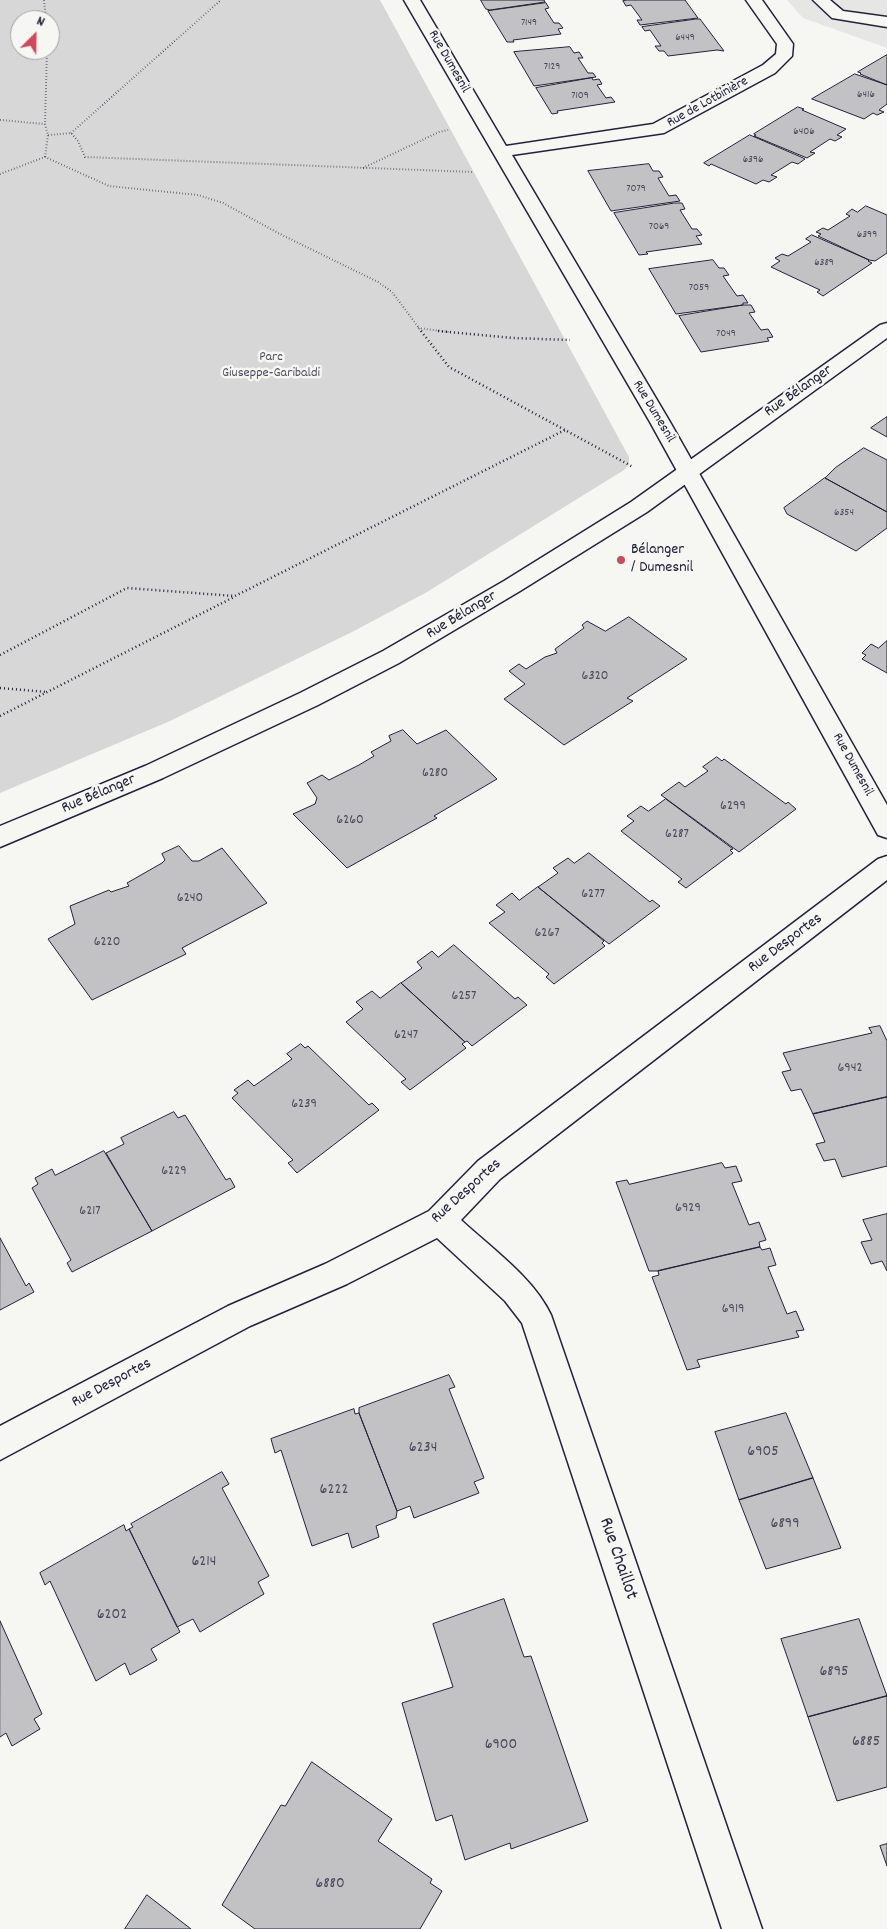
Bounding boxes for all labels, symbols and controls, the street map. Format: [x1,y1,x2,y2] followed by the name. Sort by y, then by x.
[10,10,60,60] north arrow
[33,12,48,33] text: N
[521,16,537,30] house number: 7149
[423,28,473,96] street label: Rue Dumesnil
[675,31,695,45] house number: 6449
[544,60,560,74] house number: 7129
[664,74,752,132] street label: Rue de Lotbinière
[857,88,875,102] house number: 6416
[571,89,589,103] house number: 7109
[793,125,815,139] house number: 6406
[743,153,763,167] house number: 6396
[626,182,646,196] house number: 7079
[649,220,669,234] house number: 7069
[857,228,877,242] house number: 6399
[814,256,834,270] house number: 6389
[689,281,709,295] house number: 7059
[716,327,736,341] house number: 7049
[222,350,320,382] park label: Parc Giuseppe-Garibaldi
[761,362,837,422] street label: Rue Bélanger
[628,378,678,446] street label: Rue Dumesnil
[834,506,854,520] house number: 6354
[631,541,693,579] place label: Bélanger / Dumesnil
[615,554,627,566] marker: Bélanger / Dumesnil
[423,588,501,644] street label: Rue Bélanger
[582,669,608,685] house number: 6320
[828,731,876,799] street label: Rue Dumesnil
[422,766,448,782] house number: 6280
[59,771,139,819] street label: Rue Bélanger
[720,799,746,815] house number: 6299
[336,813,364,829] house number: 6260
[665,827,689,843] house number: 6287
[581,887,605,903] house number: 6277
[177,891,203,907] house number: 6240
[745,910,827,978] street label: Rue Desportes
[534,926,560,942] house number: 6267
[94,935,120,951] house number: 6220
[452,989,476,1005] house number: 6257
[394,1028,418,1044] house number: 6247
[837,1061,863,1077] house number: 6942
[291,1097,317,1113] house number: 6239
[428,1156,506,1228] street label: Rue Desportes
[161,1164,187,1180] house number: 6229
[675,1201,701,1217] house number: 6929
[79,1204,101,1220] house number: 6217
[722,1302,744,1318] house number: 6919
[69,1355,155,1413] street label: Rue Desportes
[409,1439,437,1459] house number: 6234
[747,1443,779,1463] house number: 6905
[320,1481,348,1501] house number: 6222
[592,1515,642,1603] street label: Rue Chaillot
[771,1515,799,1535] house number: 6899
[192,1553,216,1573] house number: 6214
[97,1606,127,1626] house number: 6202
[820,1663,848,1683] house number: 6895
[852,1733,880,1753] house number: 6885
[485,1736,517,1756] house number: 6900
[315,1875,345,1895] house number: 6880

